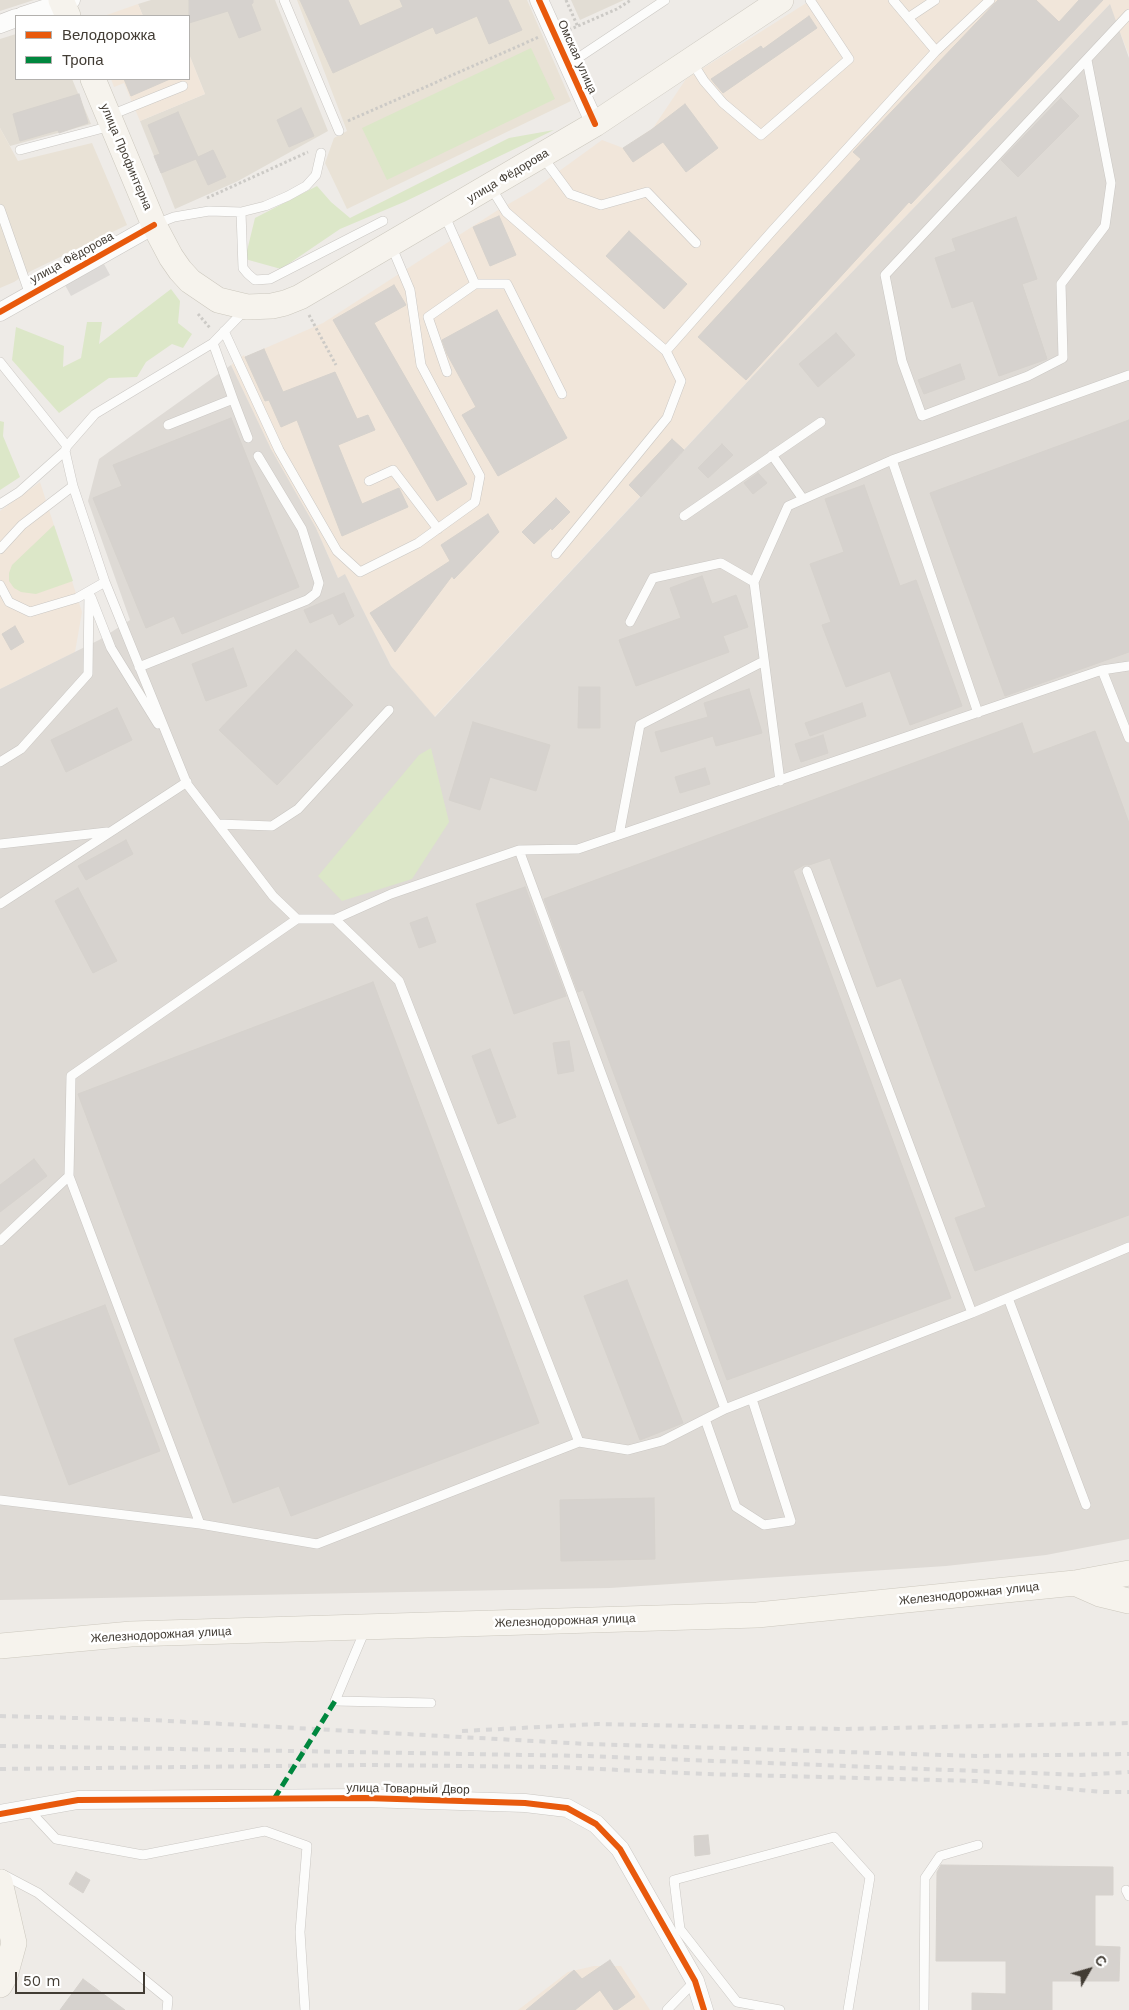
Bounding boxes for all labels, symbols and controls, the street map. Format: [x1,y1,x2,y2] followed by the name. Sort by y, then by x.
[15,15,190,80] legend
[554,18,600,96] street label: Омская улица
[62,26,156,44] text: Велодорожка
[62,51,103,69] text: Тропа
[97,102,155,212] street label: улица Профинтерна
[465,146,551,206] street label: улица Фёдорова
[28,229,116,287] street label: улица Фёдорова
[898,1579,1040,1609] street label: Железнодорожная улица
[494,1611,636,1631] street label: Железнодорожная улица
[90,1624,232,1646] street label: Железнодорожная улица
[346,1781,470,1797] street label: улица Товарный Двор
[1064,1945,1114,1995] north arrow
[1091,1952,1110,1970] text: С
[18,1962,148,1994] scale bar
[23,1972,60,1990] text: 50 m

